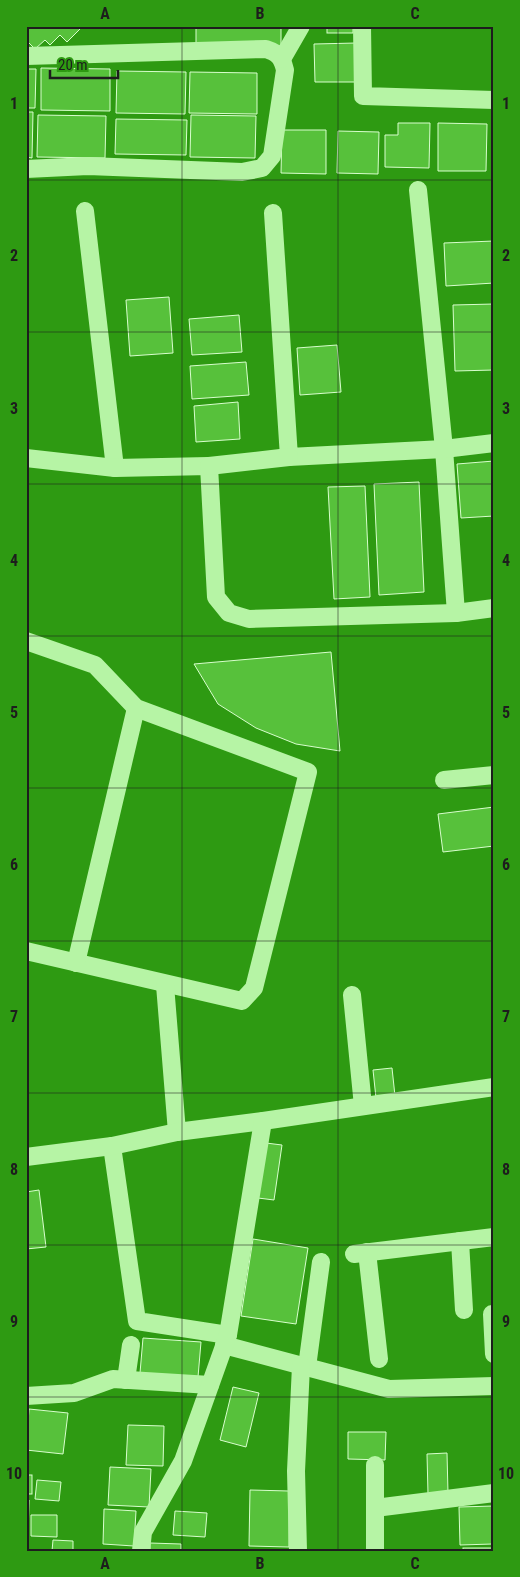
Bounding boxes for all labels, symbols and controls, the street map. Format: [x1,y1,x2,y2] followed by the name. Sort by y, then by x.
[100,4,110,23] text: A
[256,4,265,23] text: B
[410,4,420,23] text: C
[50,48,118,80] scale bar
[58,56,88,74] text: 20 m
[10,94,18,113] text: 1
[502,94,510,113] text: 1
[10,246,18,265] text: 2
[502,246,510,265] text: 2
[10,399,18,418] text: 3
[502,399,510,418] text: 3
[10,551,18,570] text: 4
[502,551,510,570] text: 4
[10,703,18,722] text: 5
[502,703,510,722] text: 5
[10,855,18,874] text: 6
[502,855,510,874] text: 6
[10,1007,18,1026] text: 7
[502,1007,510,1026] text: 7
[10,1160,18,1179] text: 8
[502,1160,510,1179] text: 8
[10,1312,18,1331] text: 9
[502,1312,510,1331] text: 9
[6,1464,22,1483] text: 10
[498,1464,514,1483] text: 10
[100,1554,110,1573] text: A
[256,1554,265,1573] text: B
[410,1554,420,1573] text: C

